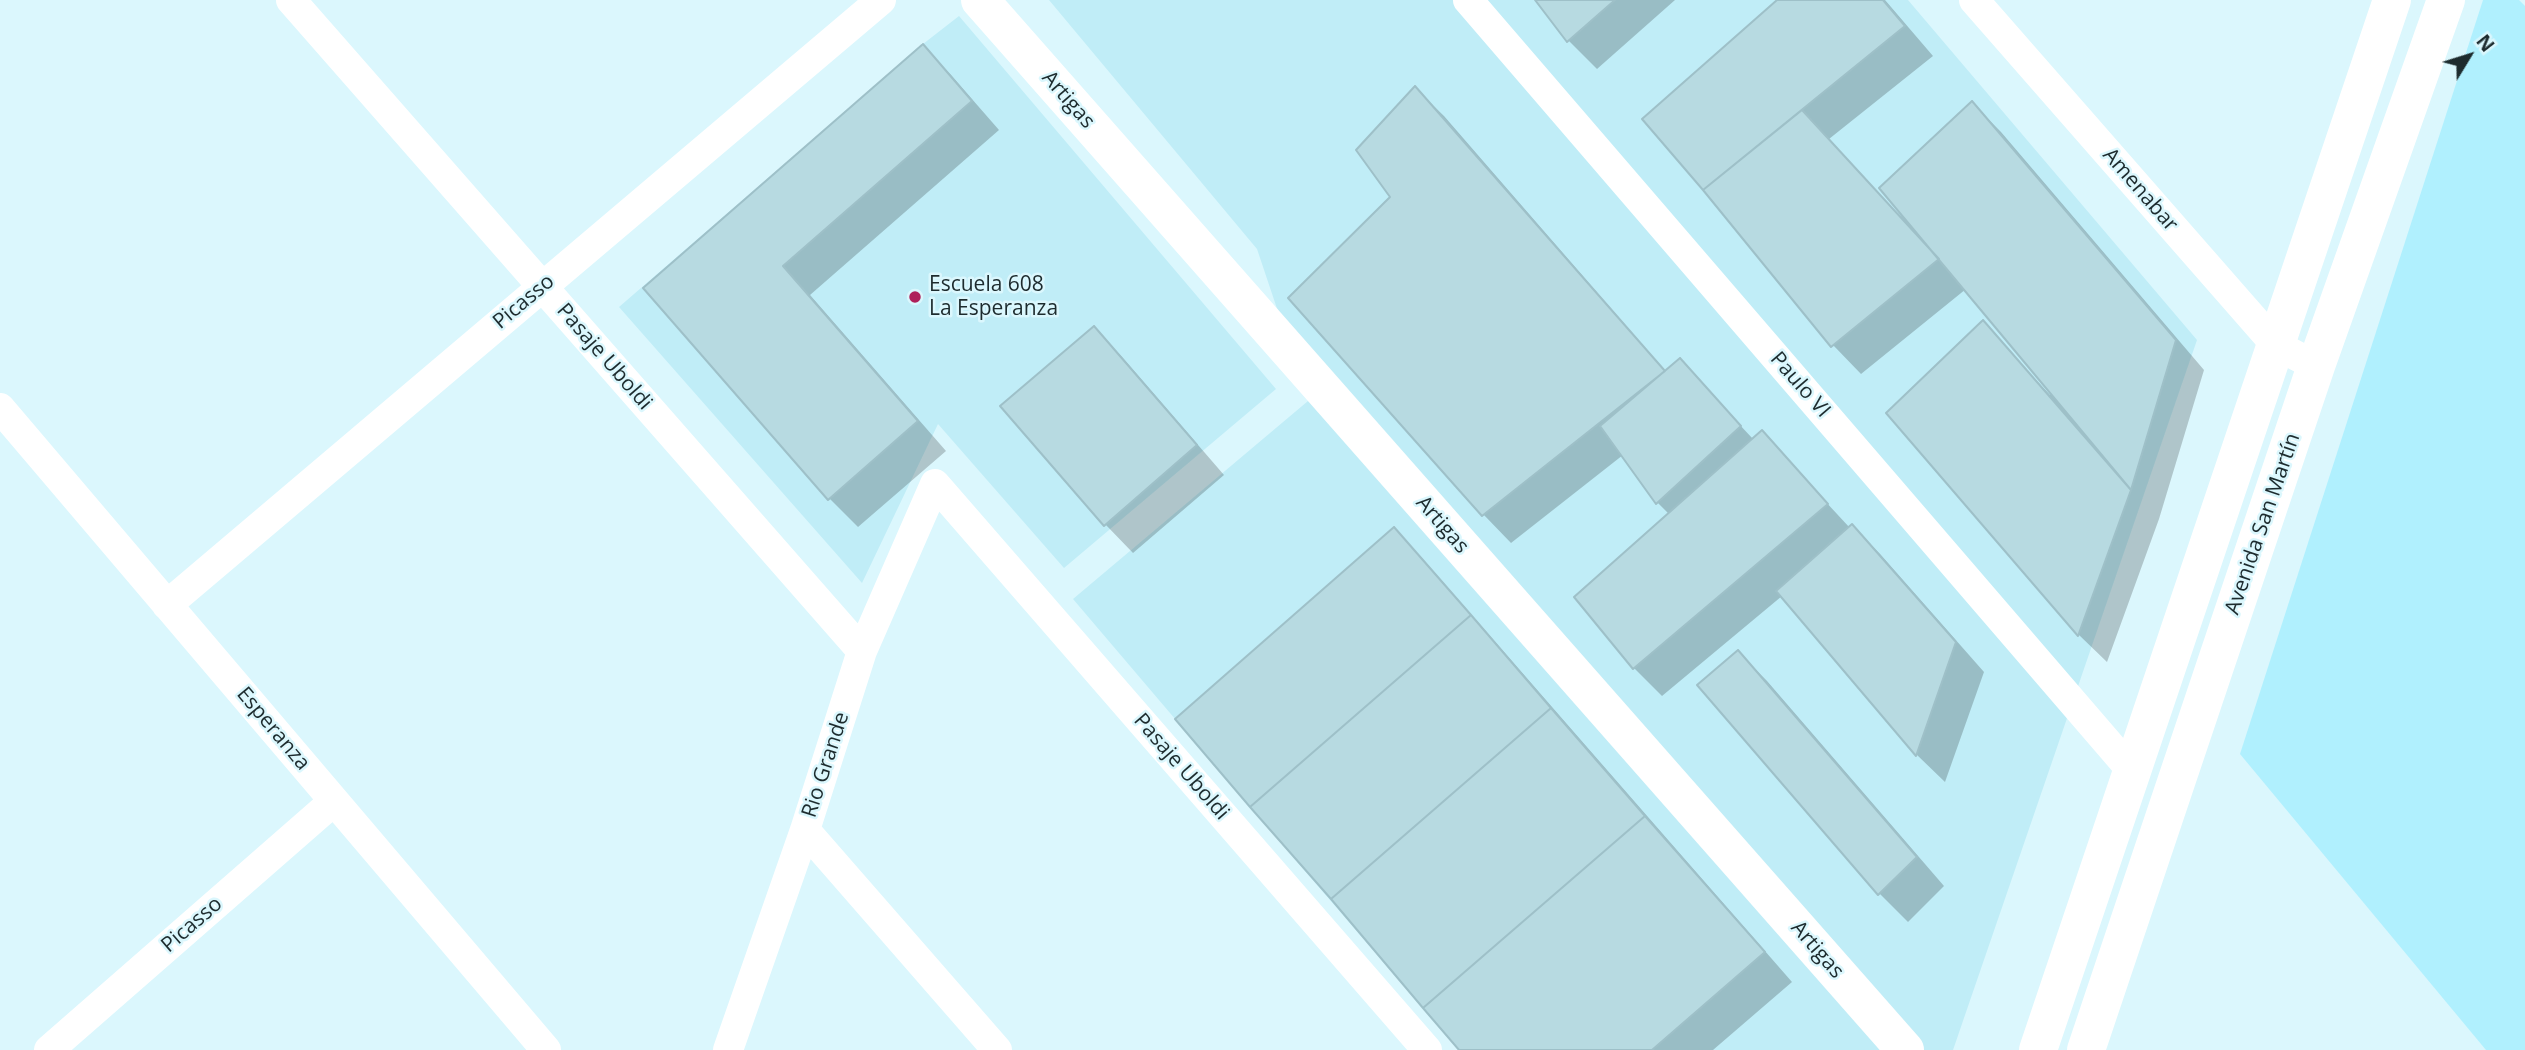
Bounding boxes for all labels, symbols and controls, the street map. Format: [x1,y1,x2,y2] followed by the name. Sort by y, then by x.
[2434,21,2504,91] north arrow
[2471,29,2501,57] text: N
[1036,66,1100,134] street label: Artigas
[2097,143,2183,237] street label: Amenabar
[488,269,560,335] street label: Picasso
[929,272,1058,322] place label: Escuela 608 La Esperanza
[907,289,923,305] marker: Escuela 608 La Esperanza
[551,299,657,415] street label: Pasaje Uboldi
[1765,347,1835,423] street label: Paulo VI
[2220,430,2306,618] street label: Avenida San Martín
[1410,491,1474,559] street label: Artigas
[231,682,315,776] street label: Esperanza
[797,709,855,821] street label: Rio Grande
[1128,709,1234,825] street label: Pasaje Uboldi
[156,892,228,958] street label: Picasso
[1785,916,1849,984] street label: Artigas

